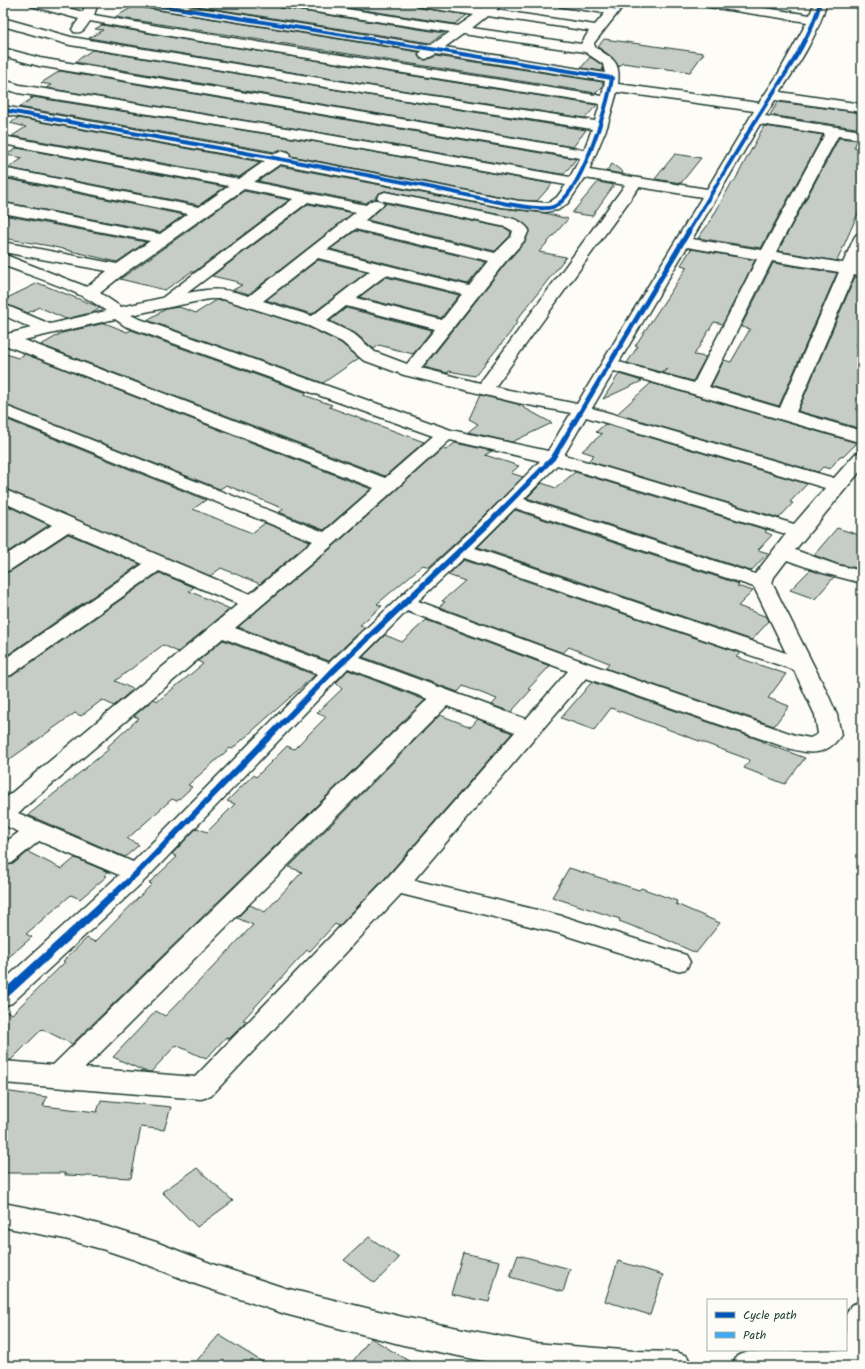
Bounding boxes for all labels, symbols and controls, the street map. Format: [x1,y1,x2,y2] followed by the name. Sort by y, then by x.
[707,1299,847,1351] legend
[743,1306,797,1325] text: Cycle path
[743,1326,766,1345] text: Path

